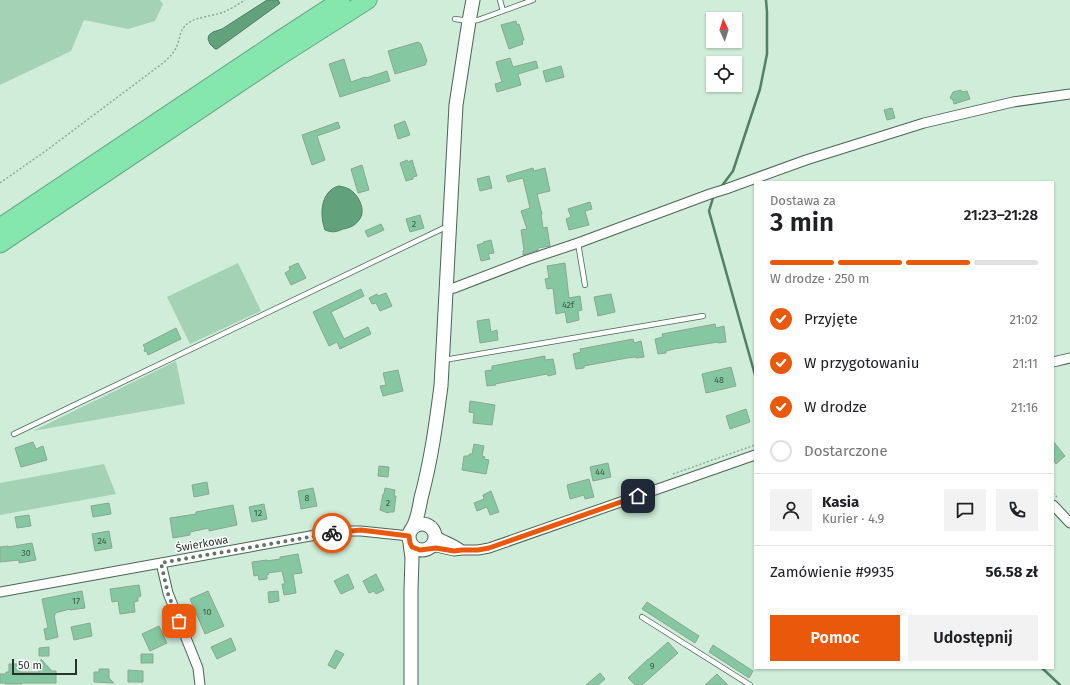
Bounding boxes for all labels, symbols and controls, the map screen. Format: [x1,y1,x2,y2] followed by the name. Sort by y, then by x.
[706,12,742,48] north arrow
[706,12,742,92] map controls
[706,56,742,92] button: locate
[770,193,836,208] text: Dostawa za
[964,206,1038,224] text: 21:23–21:28
[770,207,834,238] text: 3 min
[412,219,416,229] house number: 2
[770,271,869,286] text: W drodze · 250 m
[562,300,575,310] house number: 42f
[770,308,792,330] icon: check
[804,310,858,328] text: Przyjęte
[1010,312,1038,327] text: 21:02
[770,352,792,374] icon: check
[804,354,920,372] text: W przygotowaniu
[1013,356,1038,371] text: 21:11
[714,375,724,385] house number: 48
[770,396,792,418] icon: check
[804,398,867,416] text: W drodze
[1011,400,1038,415] text: 21:16
[804,442,888,460] text: Dostarczone
[595,467,605,477] house number: 44
[621,479,655,513] pin
[627,485,649,507] icon: home
[770,489,812,531] button: person
[944,489,986,531] button: chat
[996,489,1038,531] button: phone
[305,493,310,503] house number: 8
[822,493,859,511] text: Kasia
[386,498,390,508] house number: 2
[254,508,262,518] house number: 12
[822,511,884,526] text: Kurier · 4.9
[312,513,352,553] courier
[321,522,343,544] icon: bike
[175,532,229,555] street label: Świerkowa
[97,536,107,546] house number: 24
[21,548,31,558] house number: 30
[770,563,894,581] text: Zamówienie #9935
[985,563,1038,581] text: 56.58 zł
[72,596,80,606] house number: 17
[162,604,196,638] pin
[203,607,211,617] house number: 10
[168,610,190,632] icon: bag
[770,615,900,661] button: Pomoc
[908,615,1038,661] button: Udostępnij
[12,657,77,676] scale bar
[18,659,42,672] text: 50 m
[650,661,655,671] house number: 9

